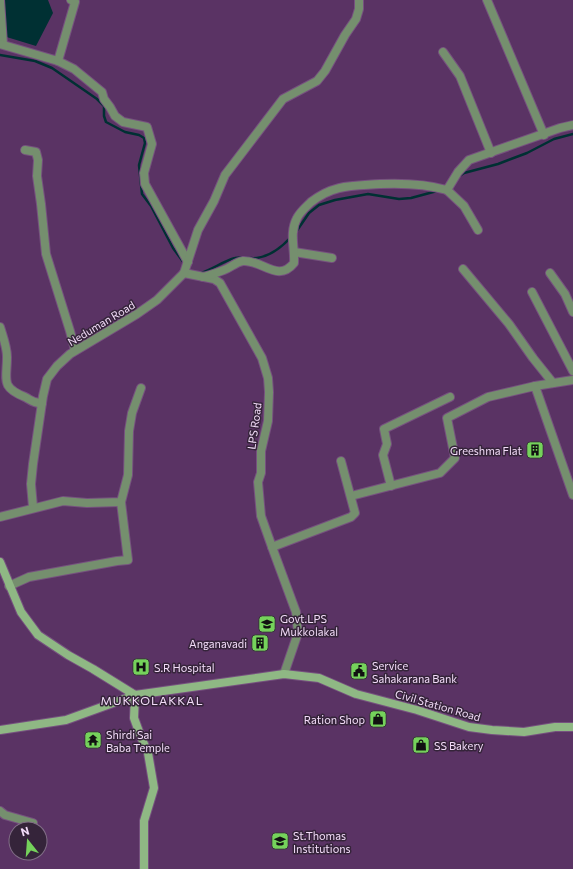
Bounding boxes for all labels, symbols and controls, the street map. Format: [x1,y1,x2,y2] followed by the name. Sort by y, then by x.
[65,298,137,348] street label: Neduman Road
[244,402,264,450] street label: LPS Road
[525,440,545,460] building icon: Greeshma Flat
[450,444,522,457] place label: Greeshma Flat
[280,612,338,638] place label: Govt.LPS Mukkolakal
[257,614,277,634] school or university icon: Govt.LPS Mukkolakal
[250,633,270,653] building icon: Anganavadi
[189,637,247,650] place label: Anganavadi
[131,657,151,677] hospital icon: S.R Hospital
[372,659,457,685] place label: Service Sahakarana Bank
[154,661,215,674] place label: S.R Hospital
[349,661,369,681] public building icon: Service Sahakarana Bank
[394,687,482,723] street label: Civil Station Road
[100,693,204,707] district label: MUKKOLAKKAL
[368,709,388,729] shop icon: Ration Shop
[304,713,365,726] place label: Ration Shop
[106,728,170,754] place label: Shirdi Sai Baba Temple
[83,730,103,750] temple icon: Shirdi Sai Baba Temple
[411,735,431,755] shop icon: SS Bakery
[434,739,484,752] place label: SS Bakery
[8,821,48,861] north arrow
[19,824,31,838] text: N
[293,829,351,855] place label: St.Thomas Institutions
[270,831,290,851] school or university icon: St.Thomas Institutions

